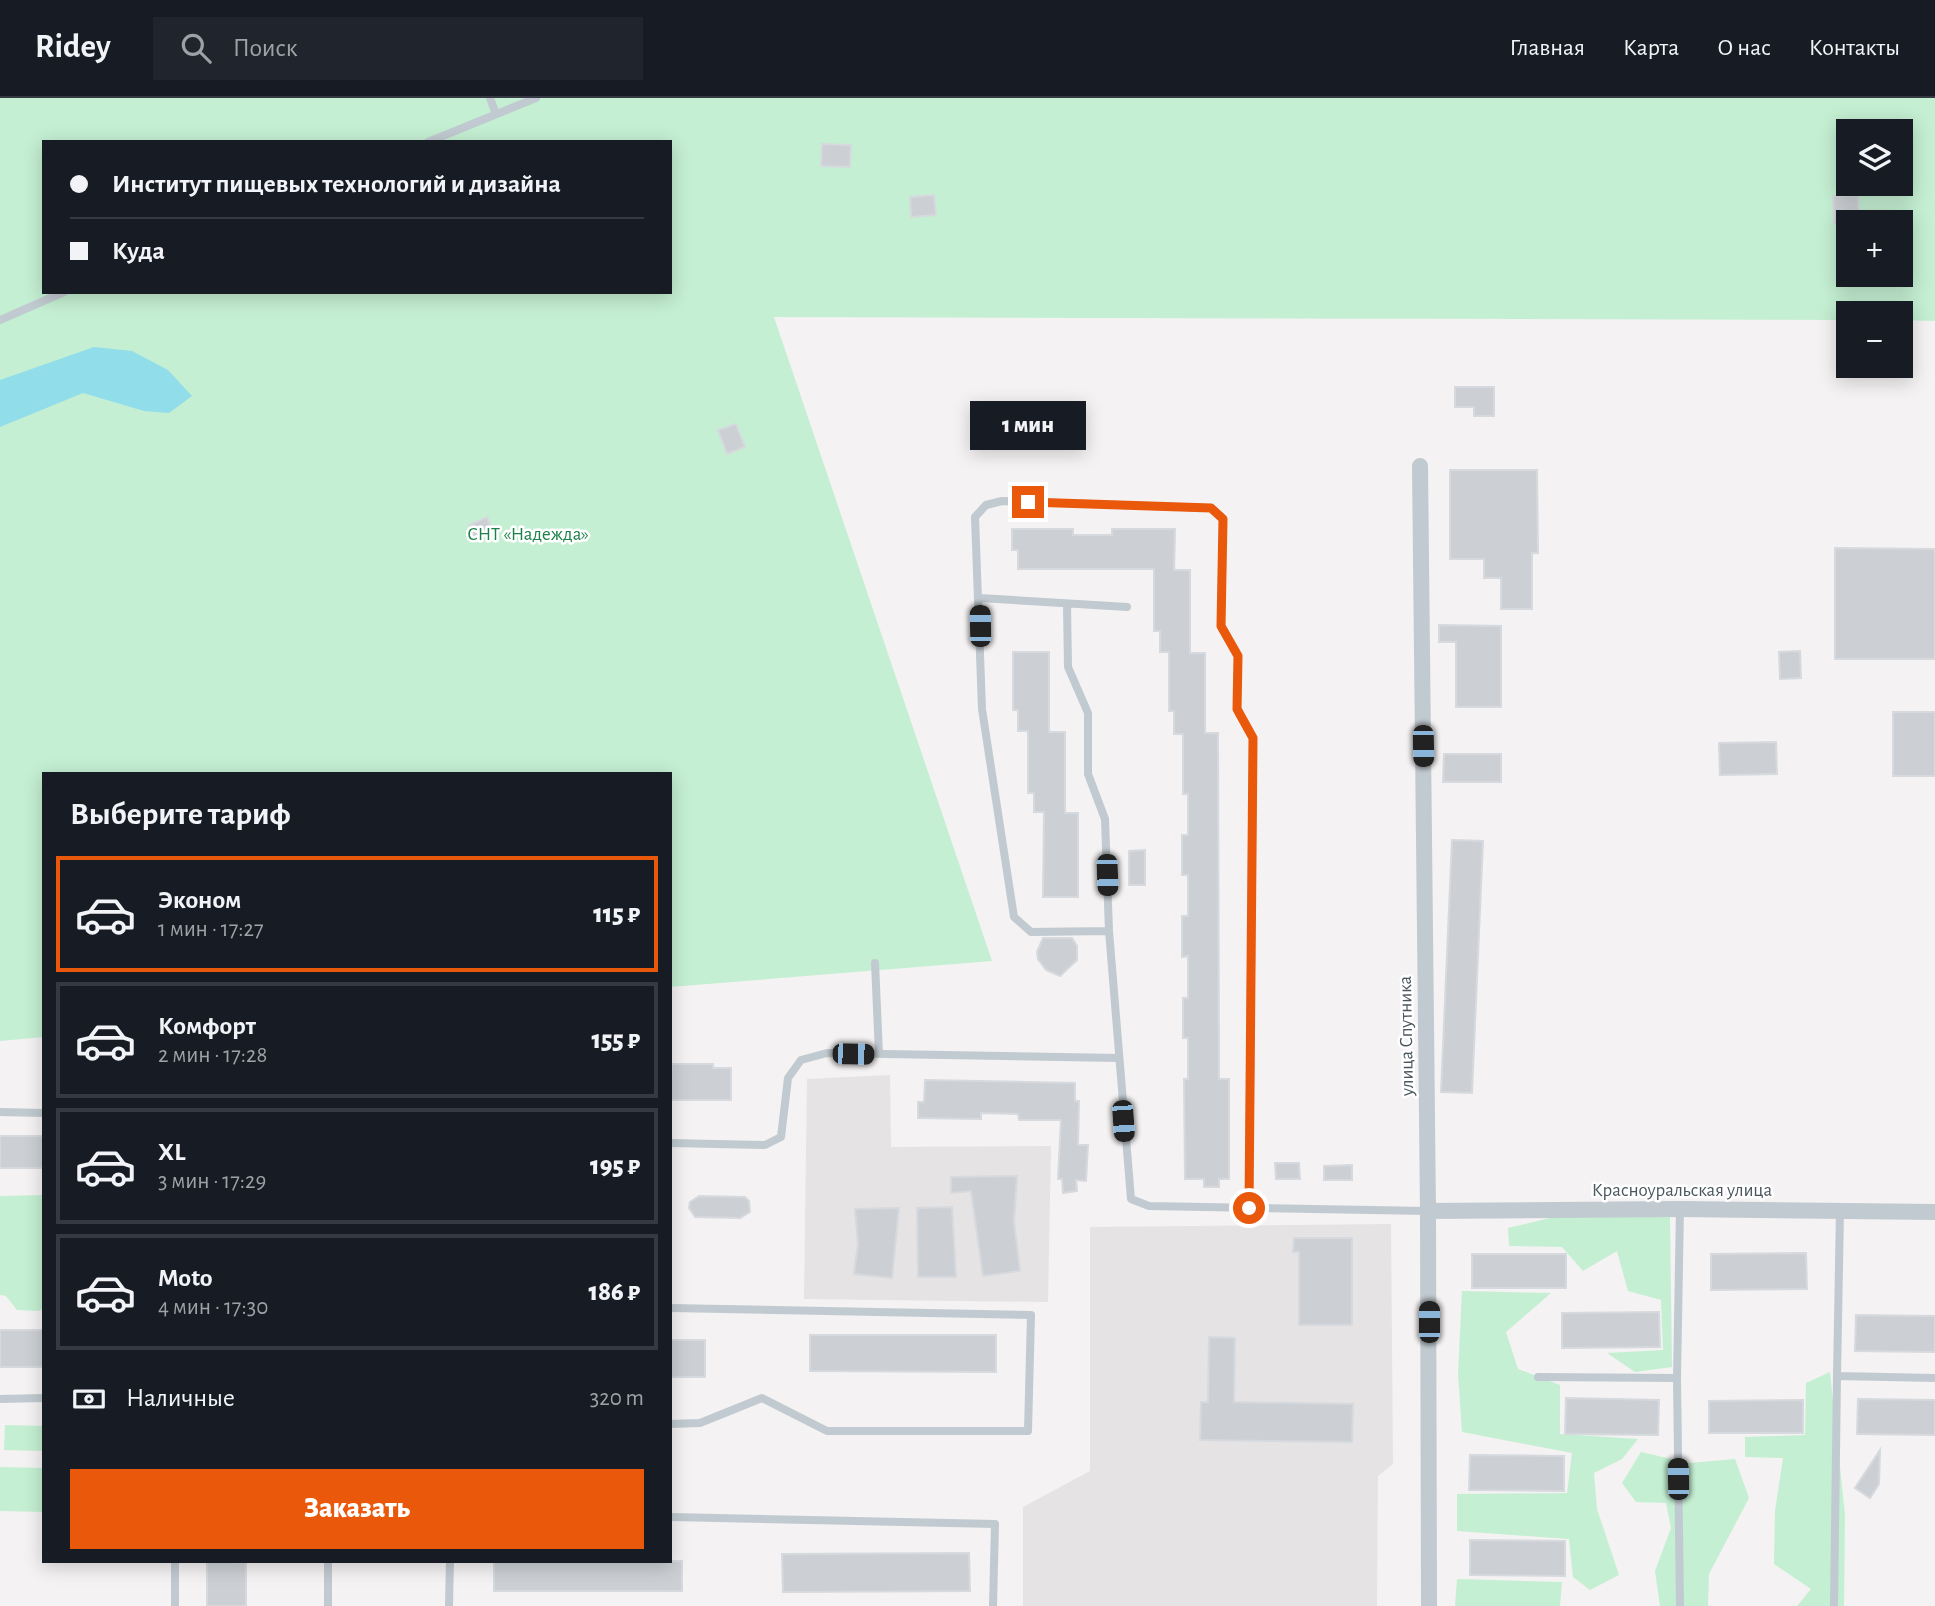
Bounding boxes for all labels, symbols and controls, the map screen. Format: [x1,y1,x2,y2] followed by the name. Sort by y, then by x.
[153,17,643,80] search box
[177,29,215,67] icon: search
[35,31,111,64] text: Ridey
[233,35,298,61] text: Поиск
[1510,36,1585,60] text: Главная
[1623,36,1679,60] text: Карта
[1717,36,1771,60] text: О нас
[1809,36,1900,60] text: Контакты
[1836,119,1913,378] map controls
[1836,119,1913,196] button: layers
[112,171,561,197] text: Институт пищевых технологий и дизайна
[1836,210,1913,287] button: +
[112,238,165,264] text: Куда
[1836,301,1913,378] button: −
[970,400,1086,450] callout: 1 мин
[1002,414,1054,437] text: 1 мин
[1012,486,1044,518] route end
[467,525,589,544] park label: СНТ «Надежда»
[970,605,991,647] car
[1413,725,1434,767] car
[70,798,291,830] text: Выберите тариф
[1096,854,1119,896] car
[74,883,137,946] icon: car
[158,887,241,913] text: Эконом
[593,901,640,927] text: 115 ₽
[158,918,264,941] text: 1 мин · 17:27
[1396,975,1417,1097] street label: улица Спутника
[74,1009,137,1072] icon: car
[158,1013,256,1039] text: Комфорт
[591,1027,640,1053] text: 155 ₽
[832,1043,875,1065] car
[158,1044,267,1067] text: 2 мин · 17:28
[1112,1099,1135,1143] car
[74,1135,137,1198] icon: car
[158,1139,185,1165] text: XL
[590,1153,640,1179] text: 195 ₽
[158,1170,266,1193] text: 3 мин · 17:29
[1592,1181,1773,1200] street label: Красноуральская улица
[1233,1192,1265,1224] route start
[74,1261,137,1324] icon: car
[158,1265,213,1291] text: Moto
[588,1279,640,1305] text: 186 ₽
[158,1296,268,1319] text: 4 мин · 17:30
[1419,1301,1440,1343] car
[70,1380,108,1418] icon: cash
[126,1385,235,1411] text: Наличные
[590,1387,644,1410] text: 320 m
[1668,1458,1689,1500] car
[70,1469,644,1549] button: Заказать

